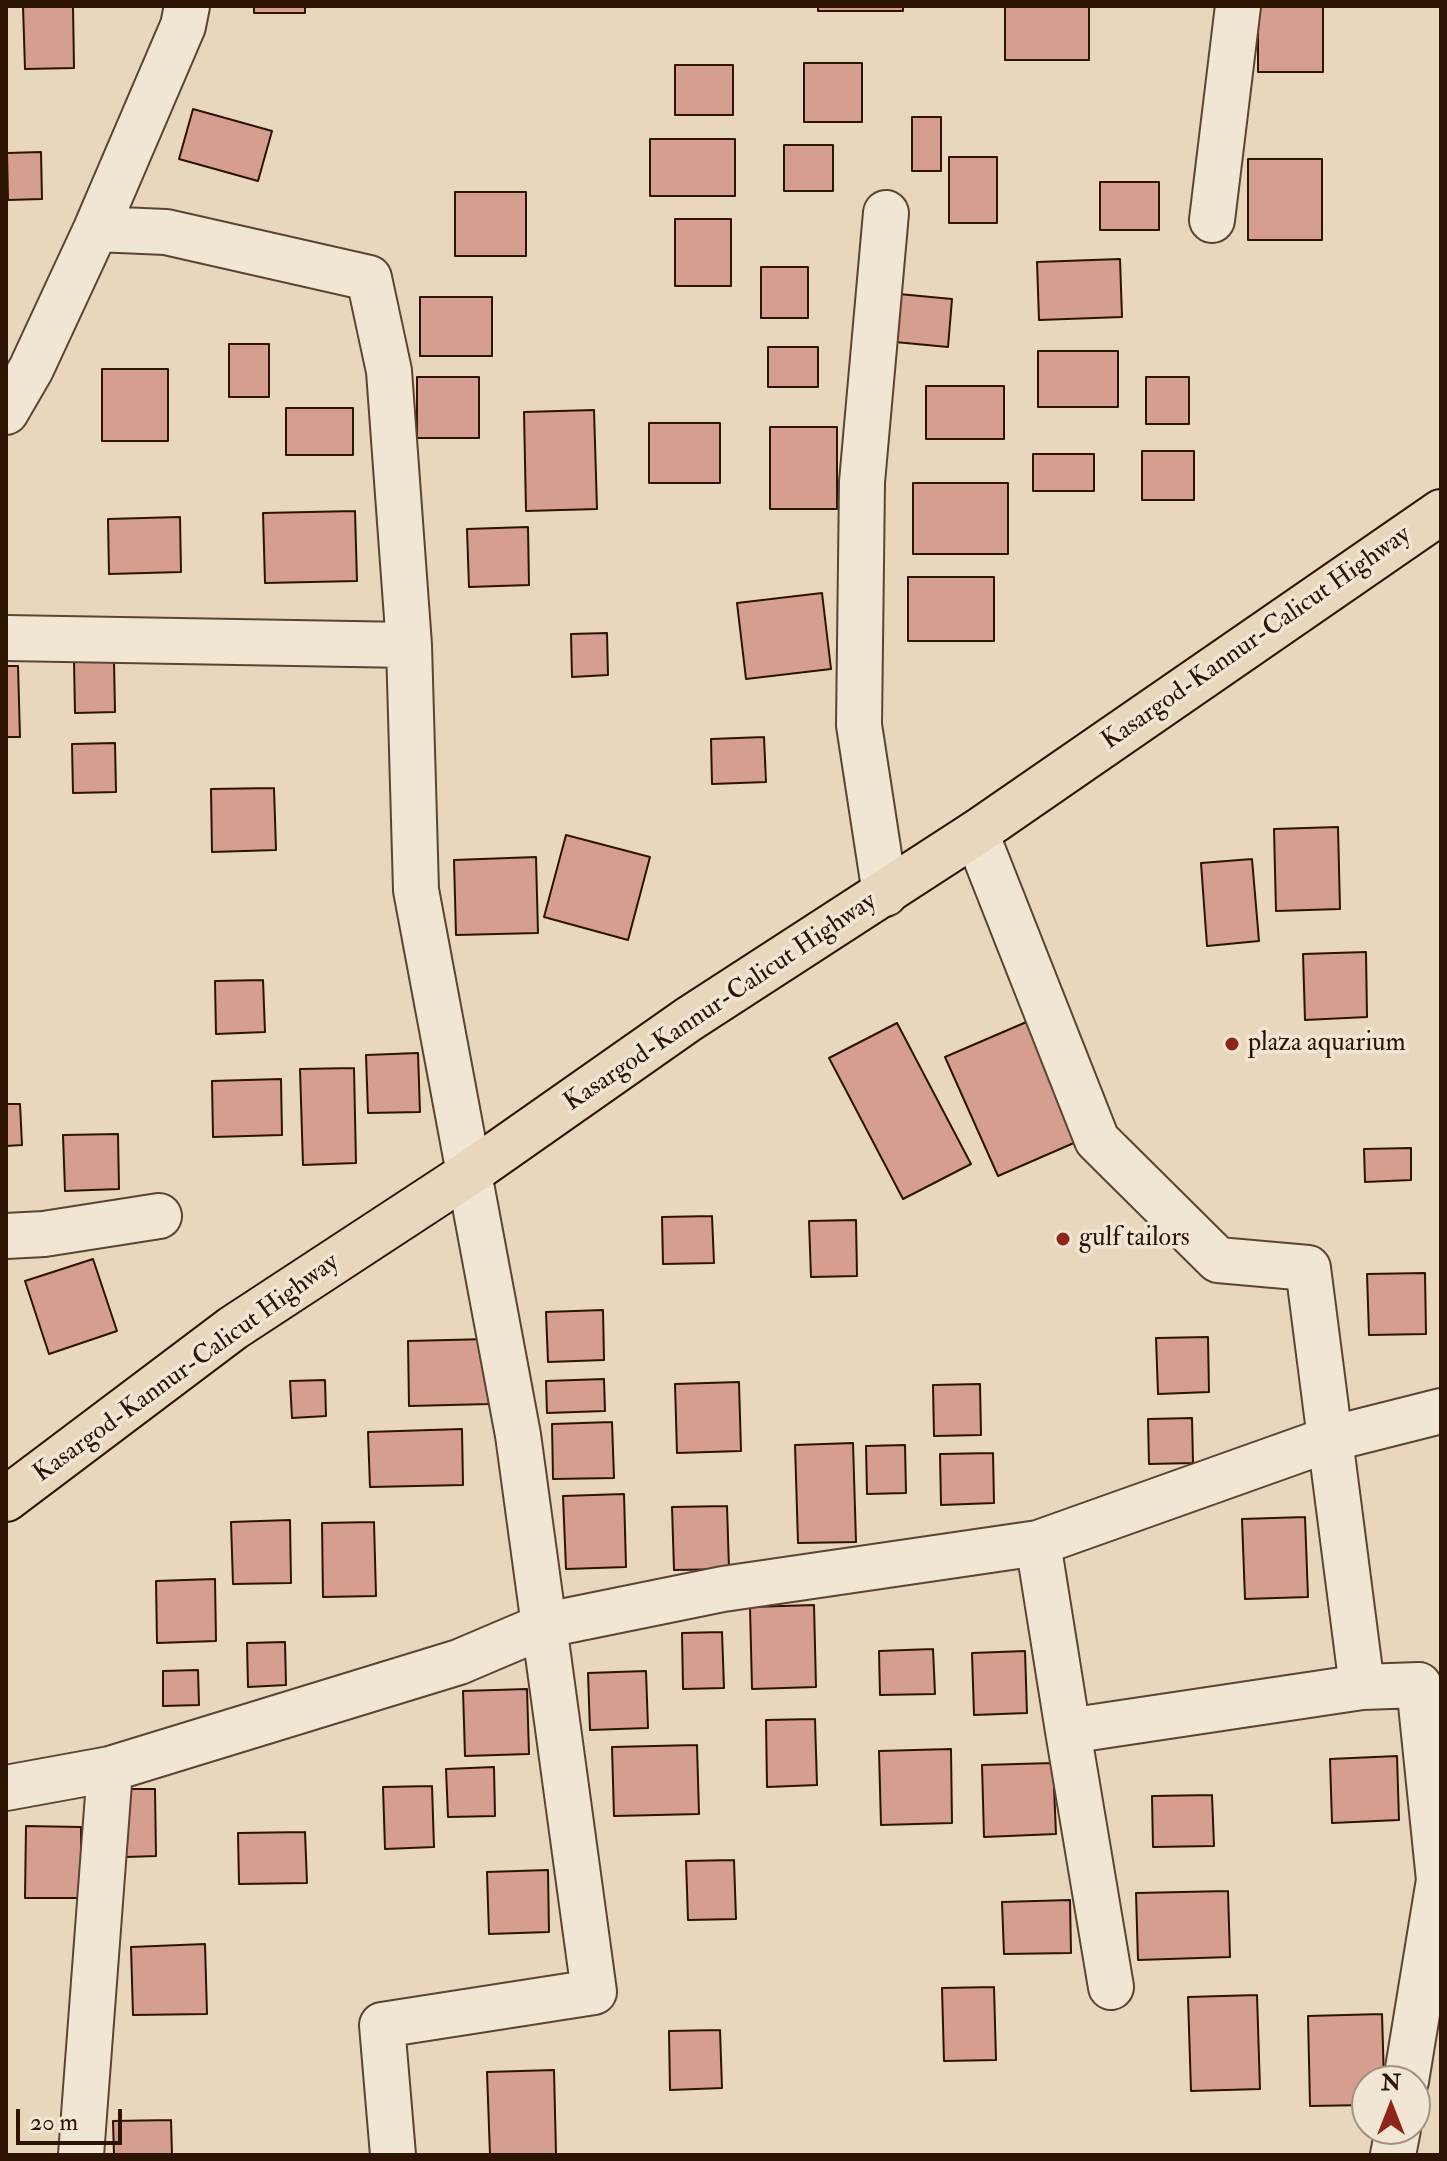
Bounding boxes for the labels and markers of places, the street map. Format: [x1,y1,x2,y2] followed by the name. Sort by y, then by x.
[1248,1028,1406,1060] place label: plaza aquarium
[1223,1035,1241,1053] marker: plaza aquarium
[1079,1223,1190,1255] place label: gulf tailors
[1054,1230,1072,1248] marker: gulf tailors

